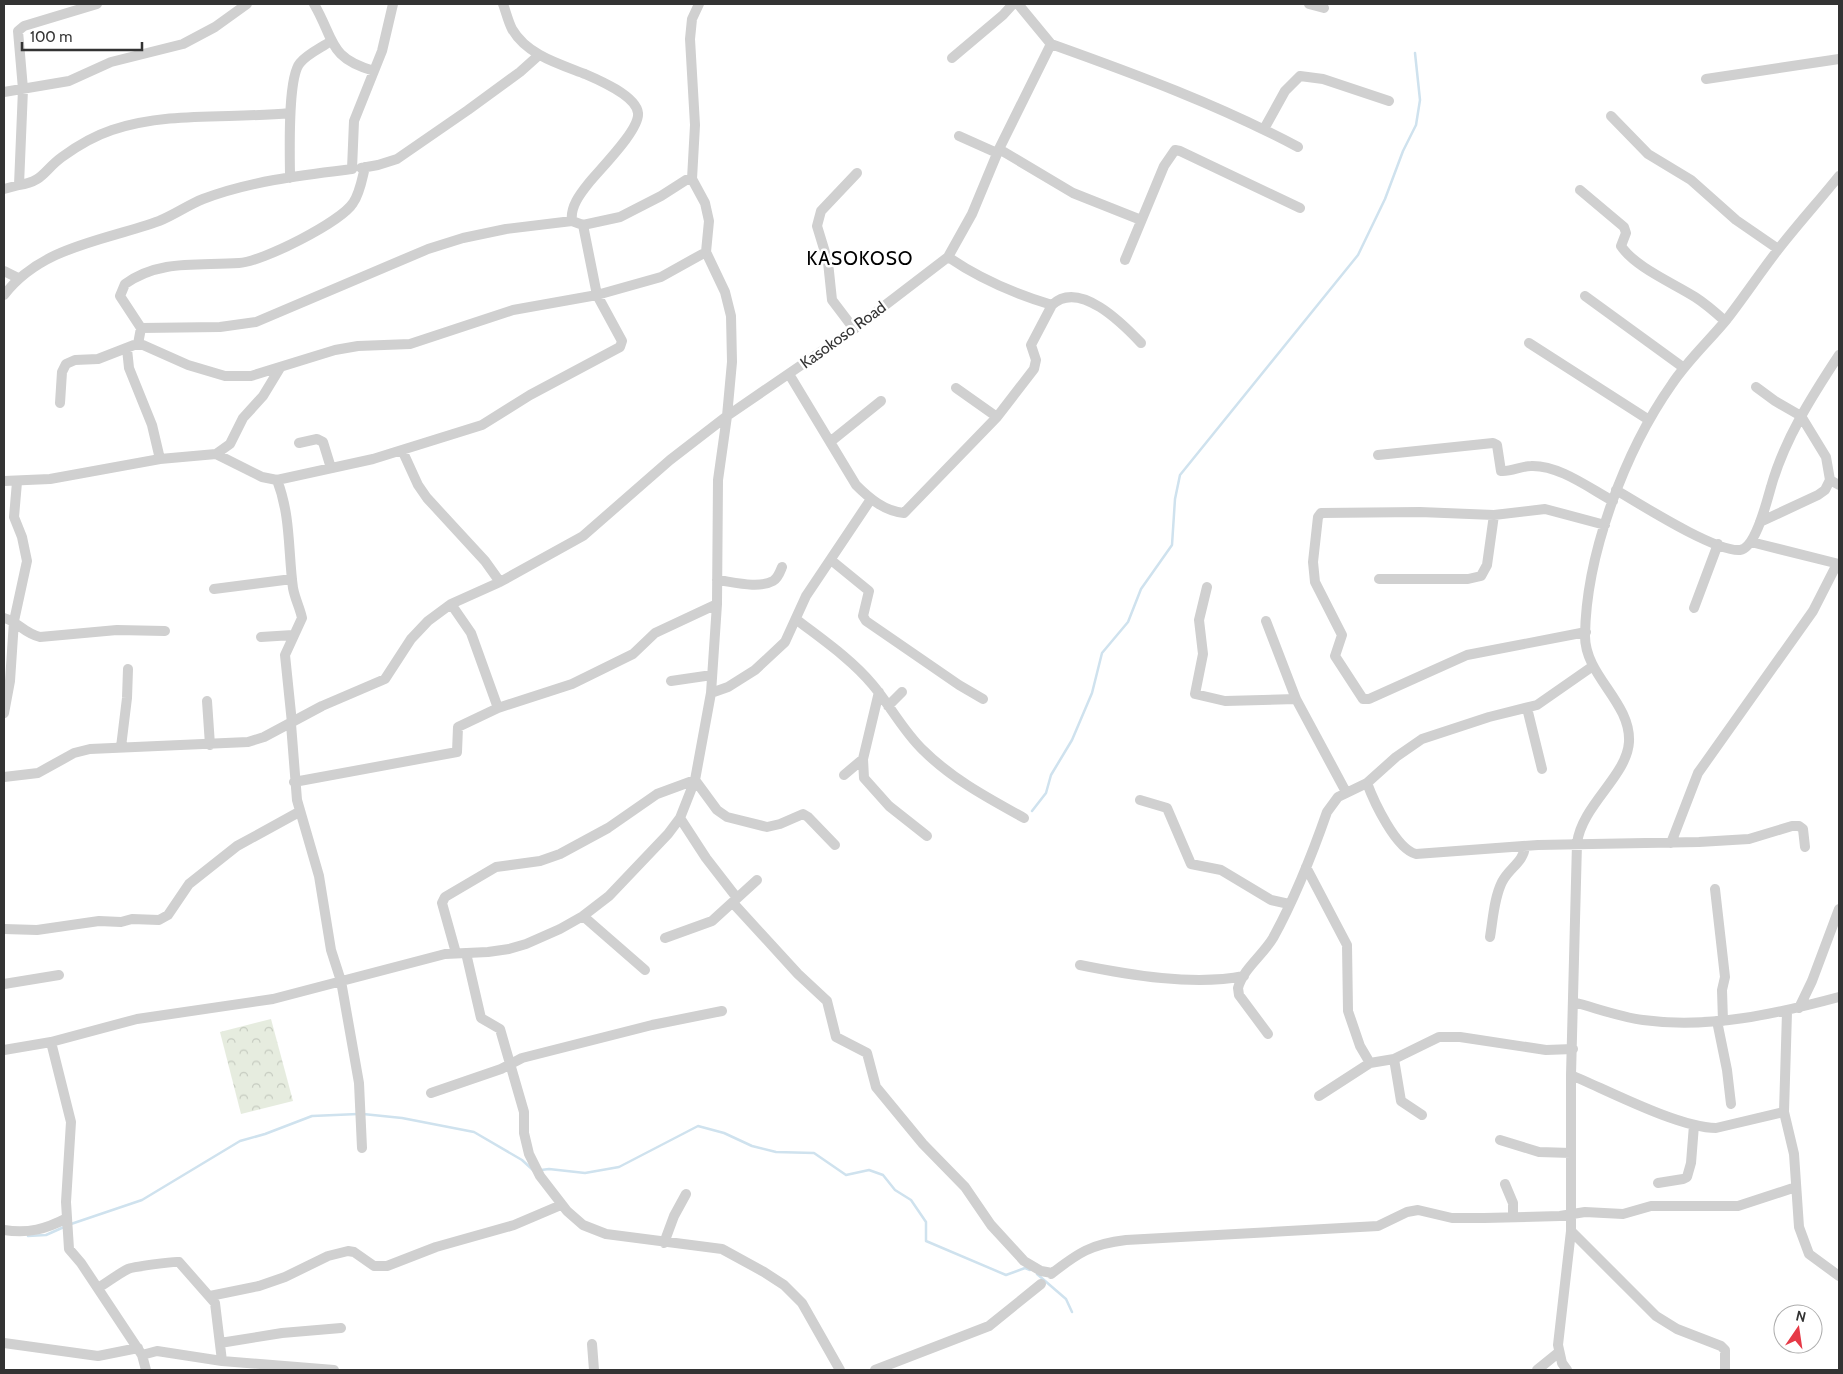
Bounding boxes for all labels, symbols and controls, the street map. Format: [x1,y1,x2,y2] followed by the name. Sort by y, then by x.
[22,20,142,52] scale bar
[30,28,72,46] text: 100 m
[807,247,913,270] district label: KASOKOSO
[796,297,890,373] street label: Kasokoso Road
[1773,1304,1823,1354] north arrow
[1794,1306,1808,1326] text: N

